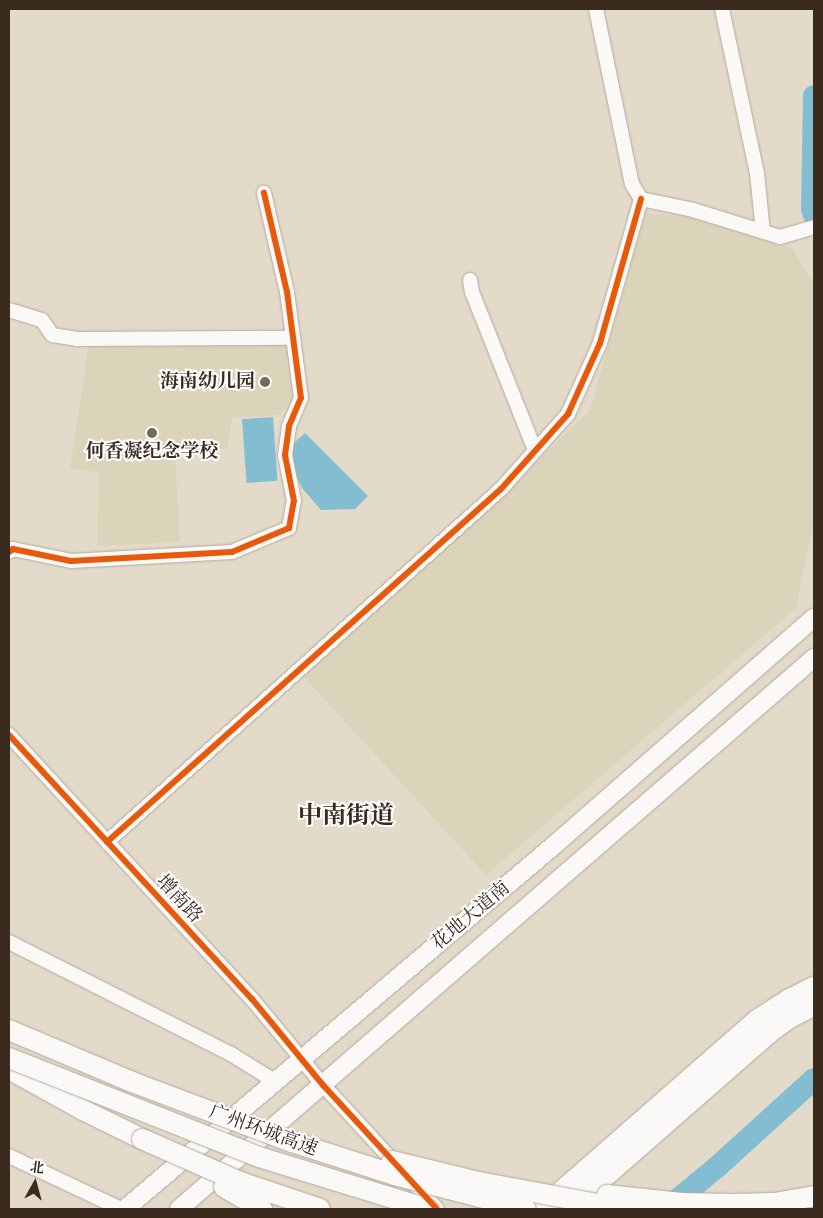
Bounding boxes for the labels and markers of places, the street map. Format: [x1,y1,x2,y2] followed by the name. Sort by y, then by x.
[160,371,255,393] place label: 海南幼儿园
[259,376,271,388] marker: 海南幼儿园
[146,427,158,439] marker: 何香凝纪念学校
[86,441,218,463] place label: 何香凝纪念学校

